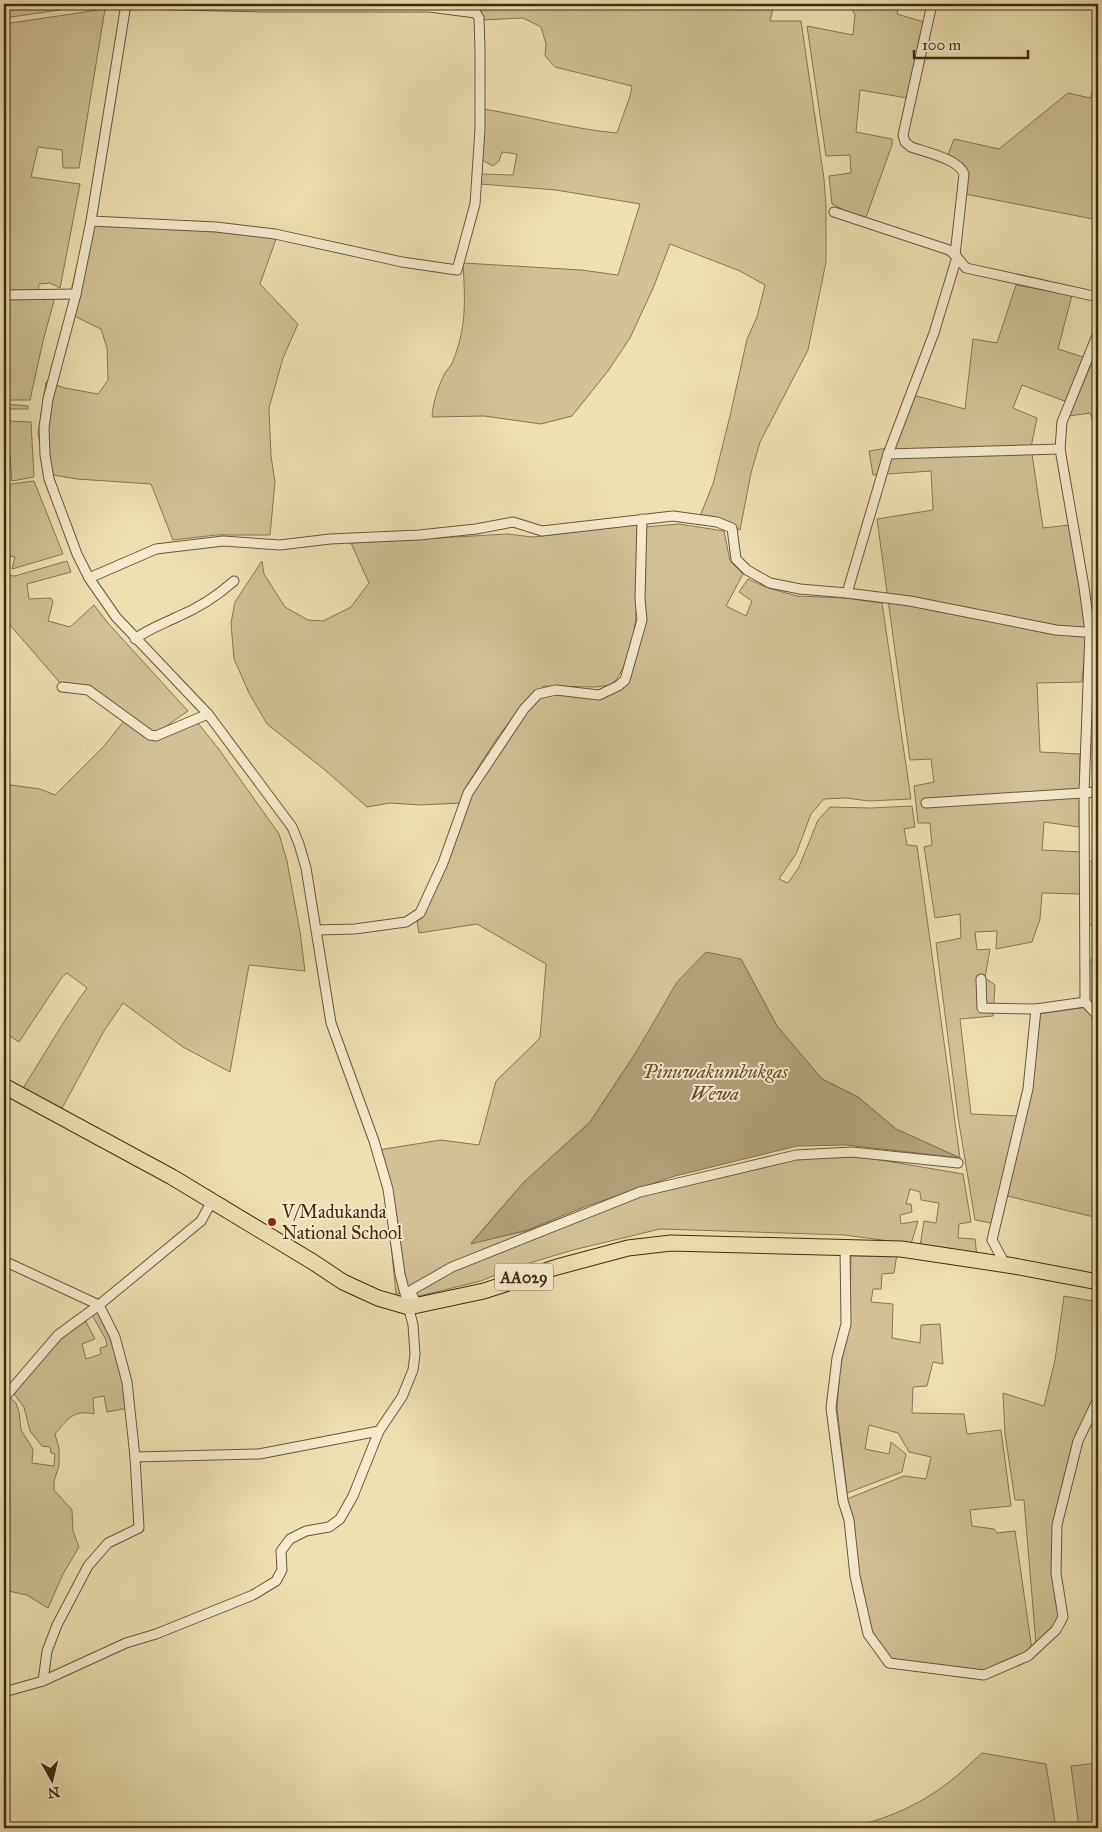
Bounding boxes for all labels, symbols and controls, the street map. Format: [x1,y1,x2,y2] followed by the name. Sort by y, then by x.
[914,28,1028,60] scale bar
[922,36,962,54] text: 100 m
[642,1060,788,1105] water label: Pinuwakumbukgas Wewa
[281,1201,402,1244] place label: V/Madukanda National School
[266,1216,278,1228] marker: V/Madukanda National School
[495,1264,553,1290] road number: AA029
[28,1754,78,1804] north arrow
[47,1783,61,1802] text: N

